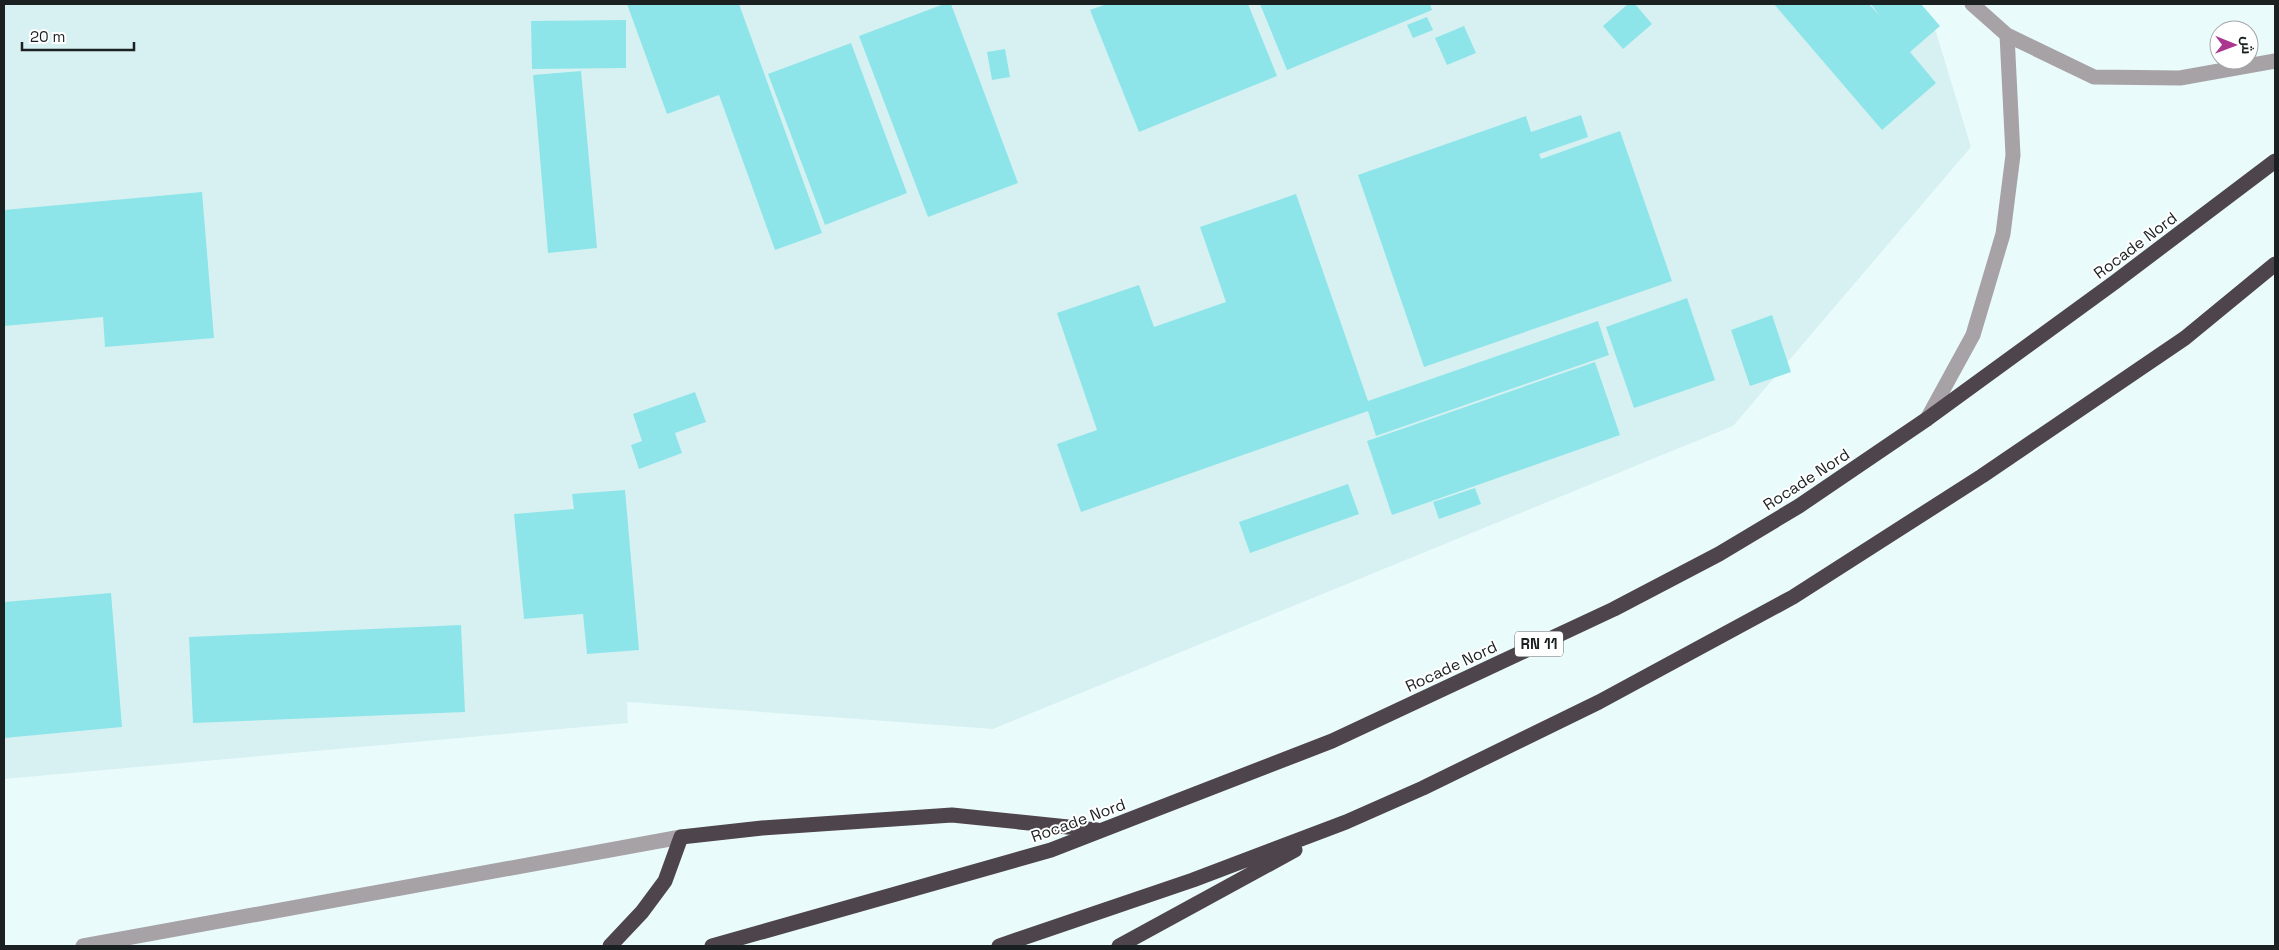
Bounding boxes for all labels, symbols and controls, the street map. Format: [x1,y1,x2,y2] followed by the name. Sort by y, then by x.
[22,20,135,52] scale bar
[2209,20,2259,70] north arrow
[30,27,65,46] text: 20 m
[2238,36,2256,54] text: ش
[2089,207,2181,284] street label: Rocade Nord
[1759,444,1853,515] street label: Rocade Nord
[1515,632,1563,656] road number: RN 11
[1402,636,1501,697] street label: Rocade Nord
[1028,794,1128,847] street label: Rocade Nord

